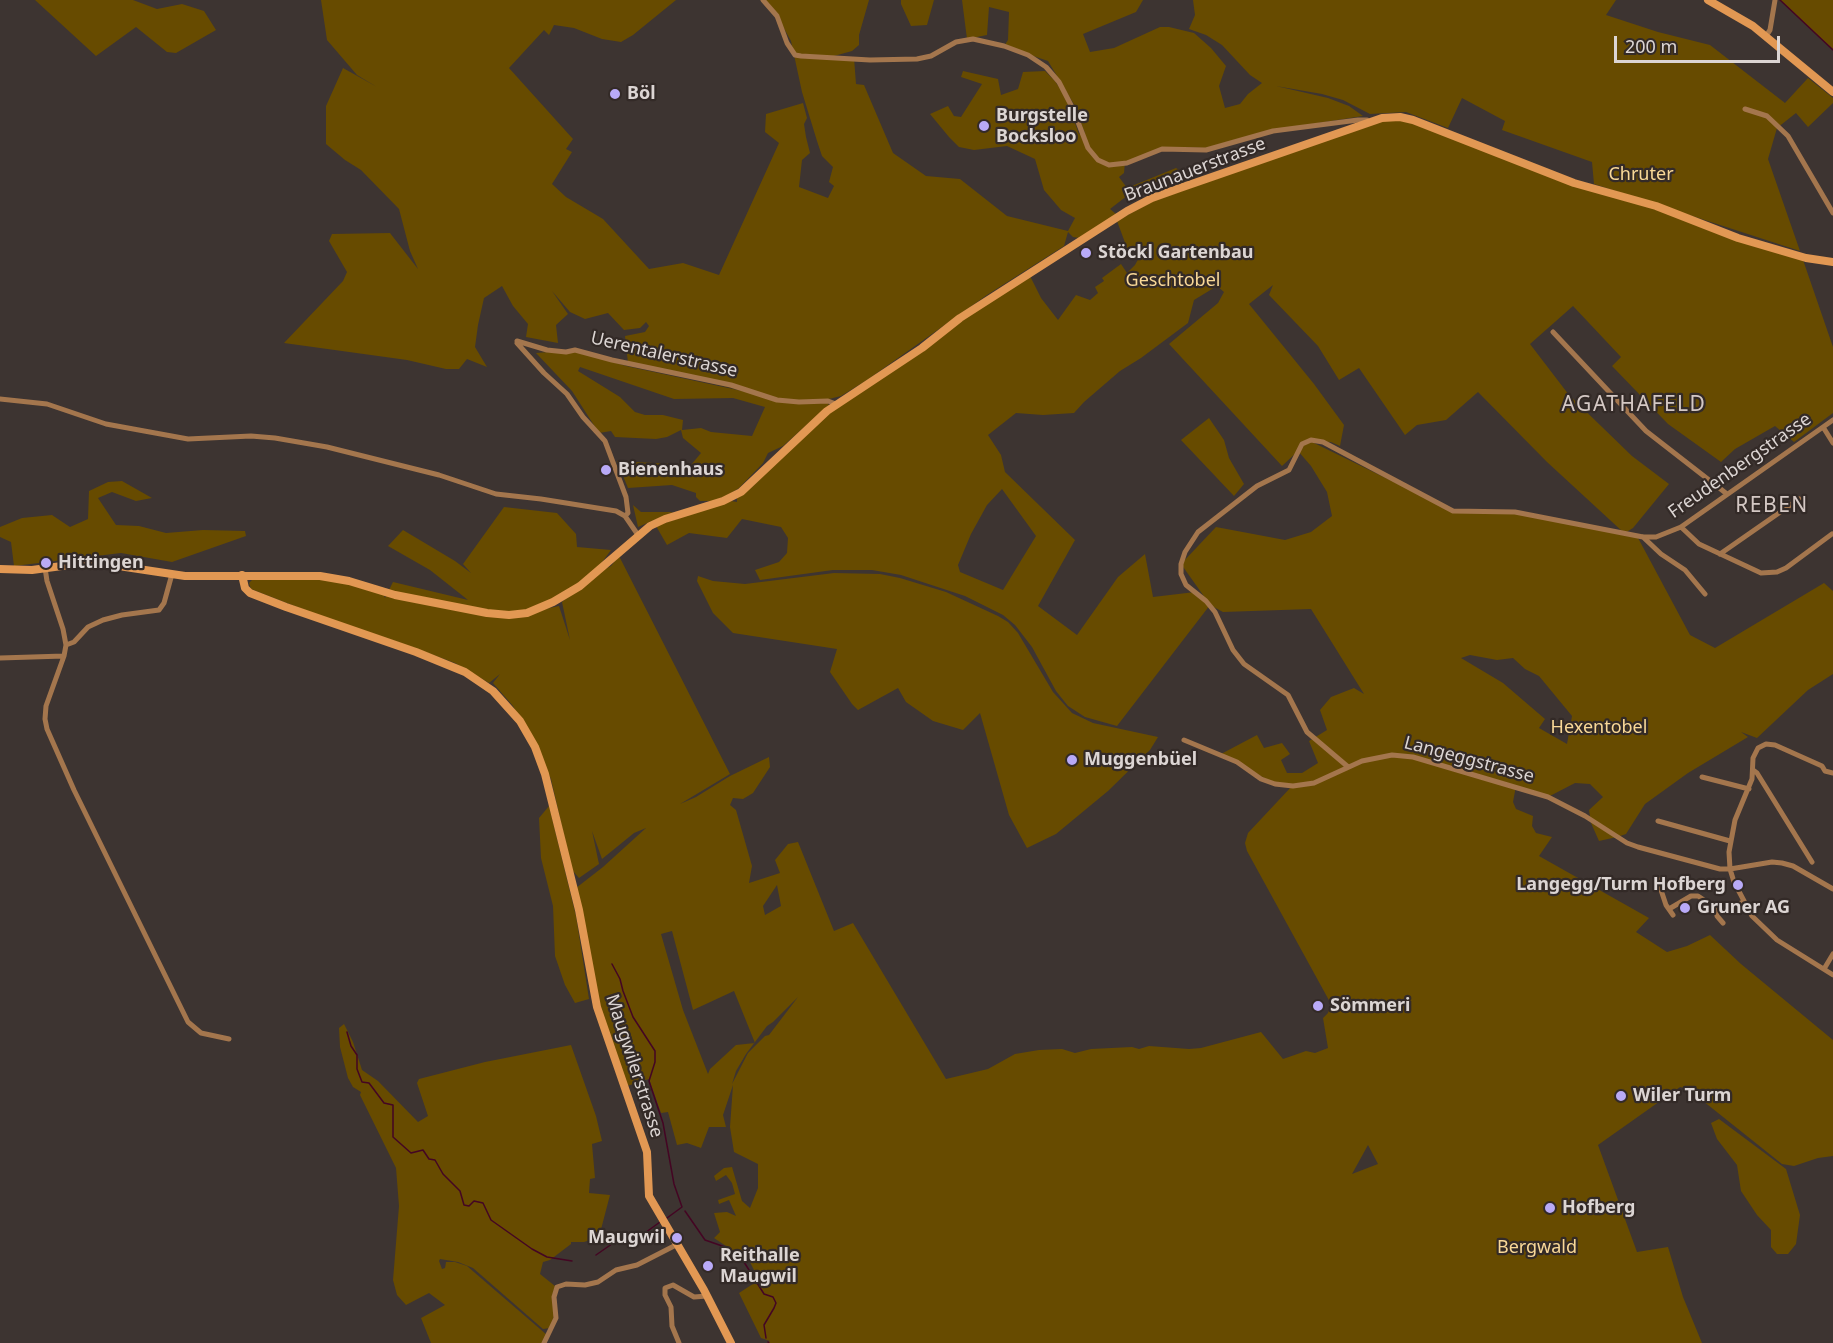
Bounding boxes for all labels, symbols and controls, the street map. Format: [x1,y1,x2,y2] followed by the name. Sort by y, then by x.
[1617,24,1784,62] scale bar
[1625,34,1677,58] text: 200 m
[627,83,656,105] place label: Böl
[608,87,622,101] marker: Böl
[996,105,1088,148] place label: Burgstelle Bocksloo
[977,119,991,133] marker: Burgstelle Bocksloo
[1121,133,1269,207] street label: Braunauerstrasse
[1608,164,1674,186] park label: Chruter
[1098,242,1253,264] place label: Stöckl Gartenbau
[1079,246,1093,260] marker: Stöckl Gartenbau
[1126,270,1220,292] park label: Geschtobel
[588,328,740,382] street label: Uerentalerstrasse
[1562,392,1706,418] district label: AGATHAFELD
[1664,409,1816,523] street label: Freudenbergstrasse
[618,459,723,481] place label: Bienenhaus
[599,463,613,477] marker: Bienenhaus
[1735,493,1809,519] district label: REBEN
[58,552,144,574] place label: Hittingen
[39,556,53,570] marker: Hittingen
[1551,717,1647,739] park label: Hexentobel
[1402,732,1536,788] street label: Langeggstrasse
[1084,749,1197,771] place label: Muggenbüel
[1065,753,1079,767] marker: Muggenbüel
[1516,874,1726,896] place label: Langegg/Turm Hofberg
[1731,878,1745,892] marker: Langegg/Turm Hofberg
[1697,897,1790,919] place label: Gruner AG
[1678,901,1692,915] marker: Gruner AG
[601,992,667,1140] street label: Maugwilerstrasse
[1330,995,1410,1017] place label: Sömmeri
[1311,999,1325,1013] marker: Sömmeri
[1633,1085,1731,1107] place label: Wiler Turm
[1614,1089,1628,1103] marker: Wiler Turm
[1562,1197,1635,1219] place label: Hofberg
[1543,1201,1557,1215] marker: Hofberg
[588,1227,665,1249] place label: Maugwil
[670,1231,684,1245] marker: Maugwil
[1497,1237,1577,1259] park label: Bergwald
[720,1245,800,1288] place label: Reithalle Maugwil
[701,1259,715,1273] marker: Reithalle Maugwil

